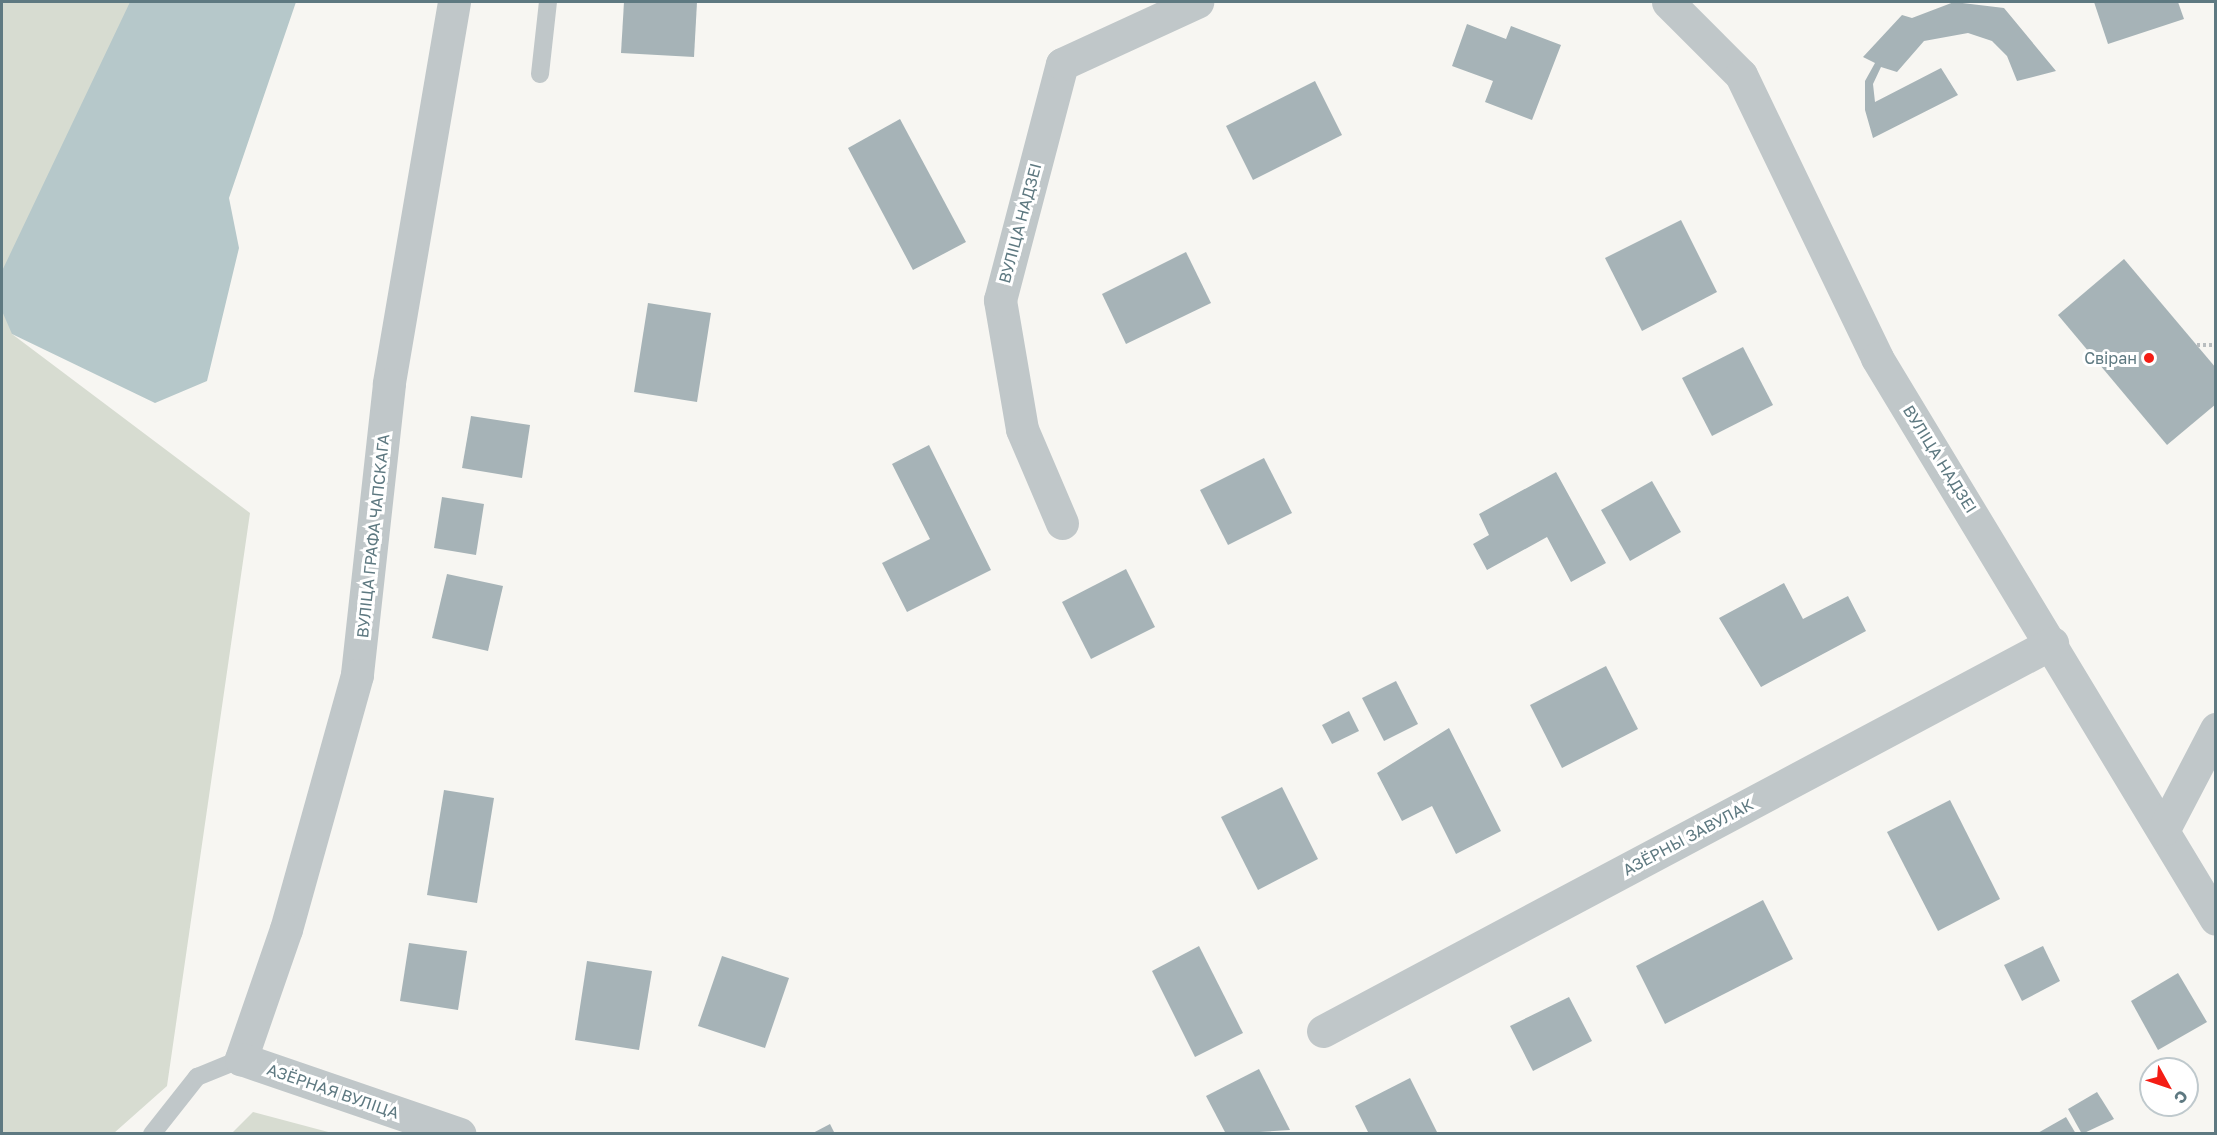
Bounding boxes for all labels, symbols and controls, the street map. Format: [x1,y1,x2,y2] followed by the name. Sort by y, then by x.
[995,161,1045,285] street label: ВУЛІЦА НАДЗЕІ
[2084,348,2137,368] place label: Свіран
[2142,351,2156,365] marker: Свіран
[1899,401,1981,517] street label: ВУЛІЦА НАДЗЕІ
[353,433,393,639] street label: ВУЛІЦА ГРАФА ЧАПСКАГА
[1619,794,1757,880] street label: АЗЁРНЫ ЗАВУЛАК
[2139,1057,2199,1117] north arrow
[264,1059,402,1123] street label: АЗЁРНАЯ ВУЛІЦА
[2170,1086,2193,1108] text: С

